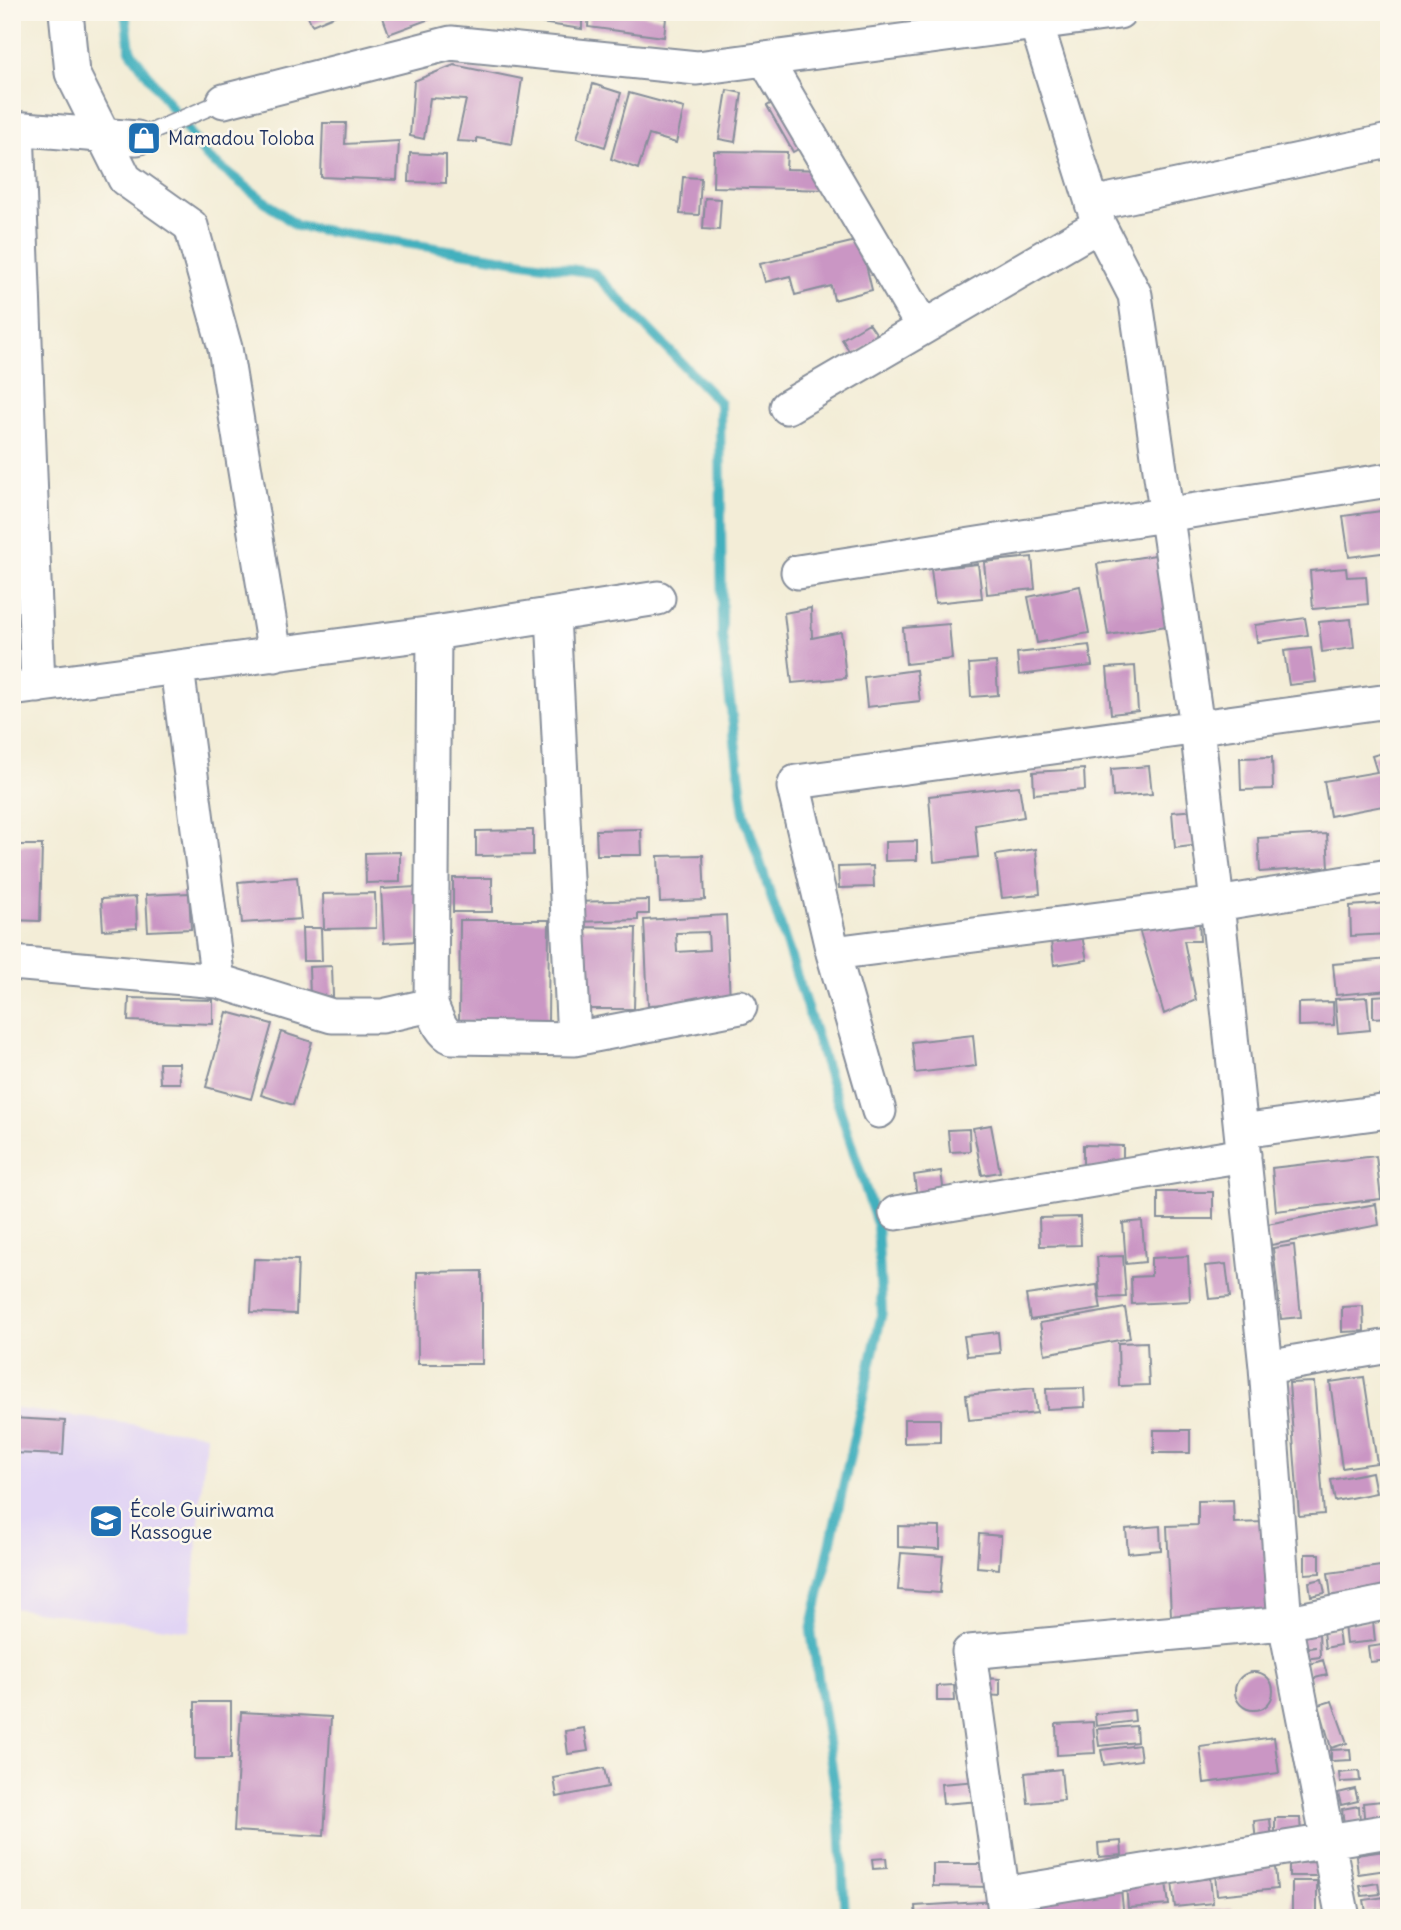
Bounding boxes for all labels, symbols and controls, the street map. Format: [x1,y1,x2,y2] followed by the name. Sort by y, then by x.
[125,119,163,157] shop icon: Mamadou Toloba
[168,126,315,150] place label: Mamadou Toloba
[130,1498,275,1544] place label: École Guiriwama Kassogue
[87,1502,125,1540] school or university icon: École Guiriwama Kassogue

